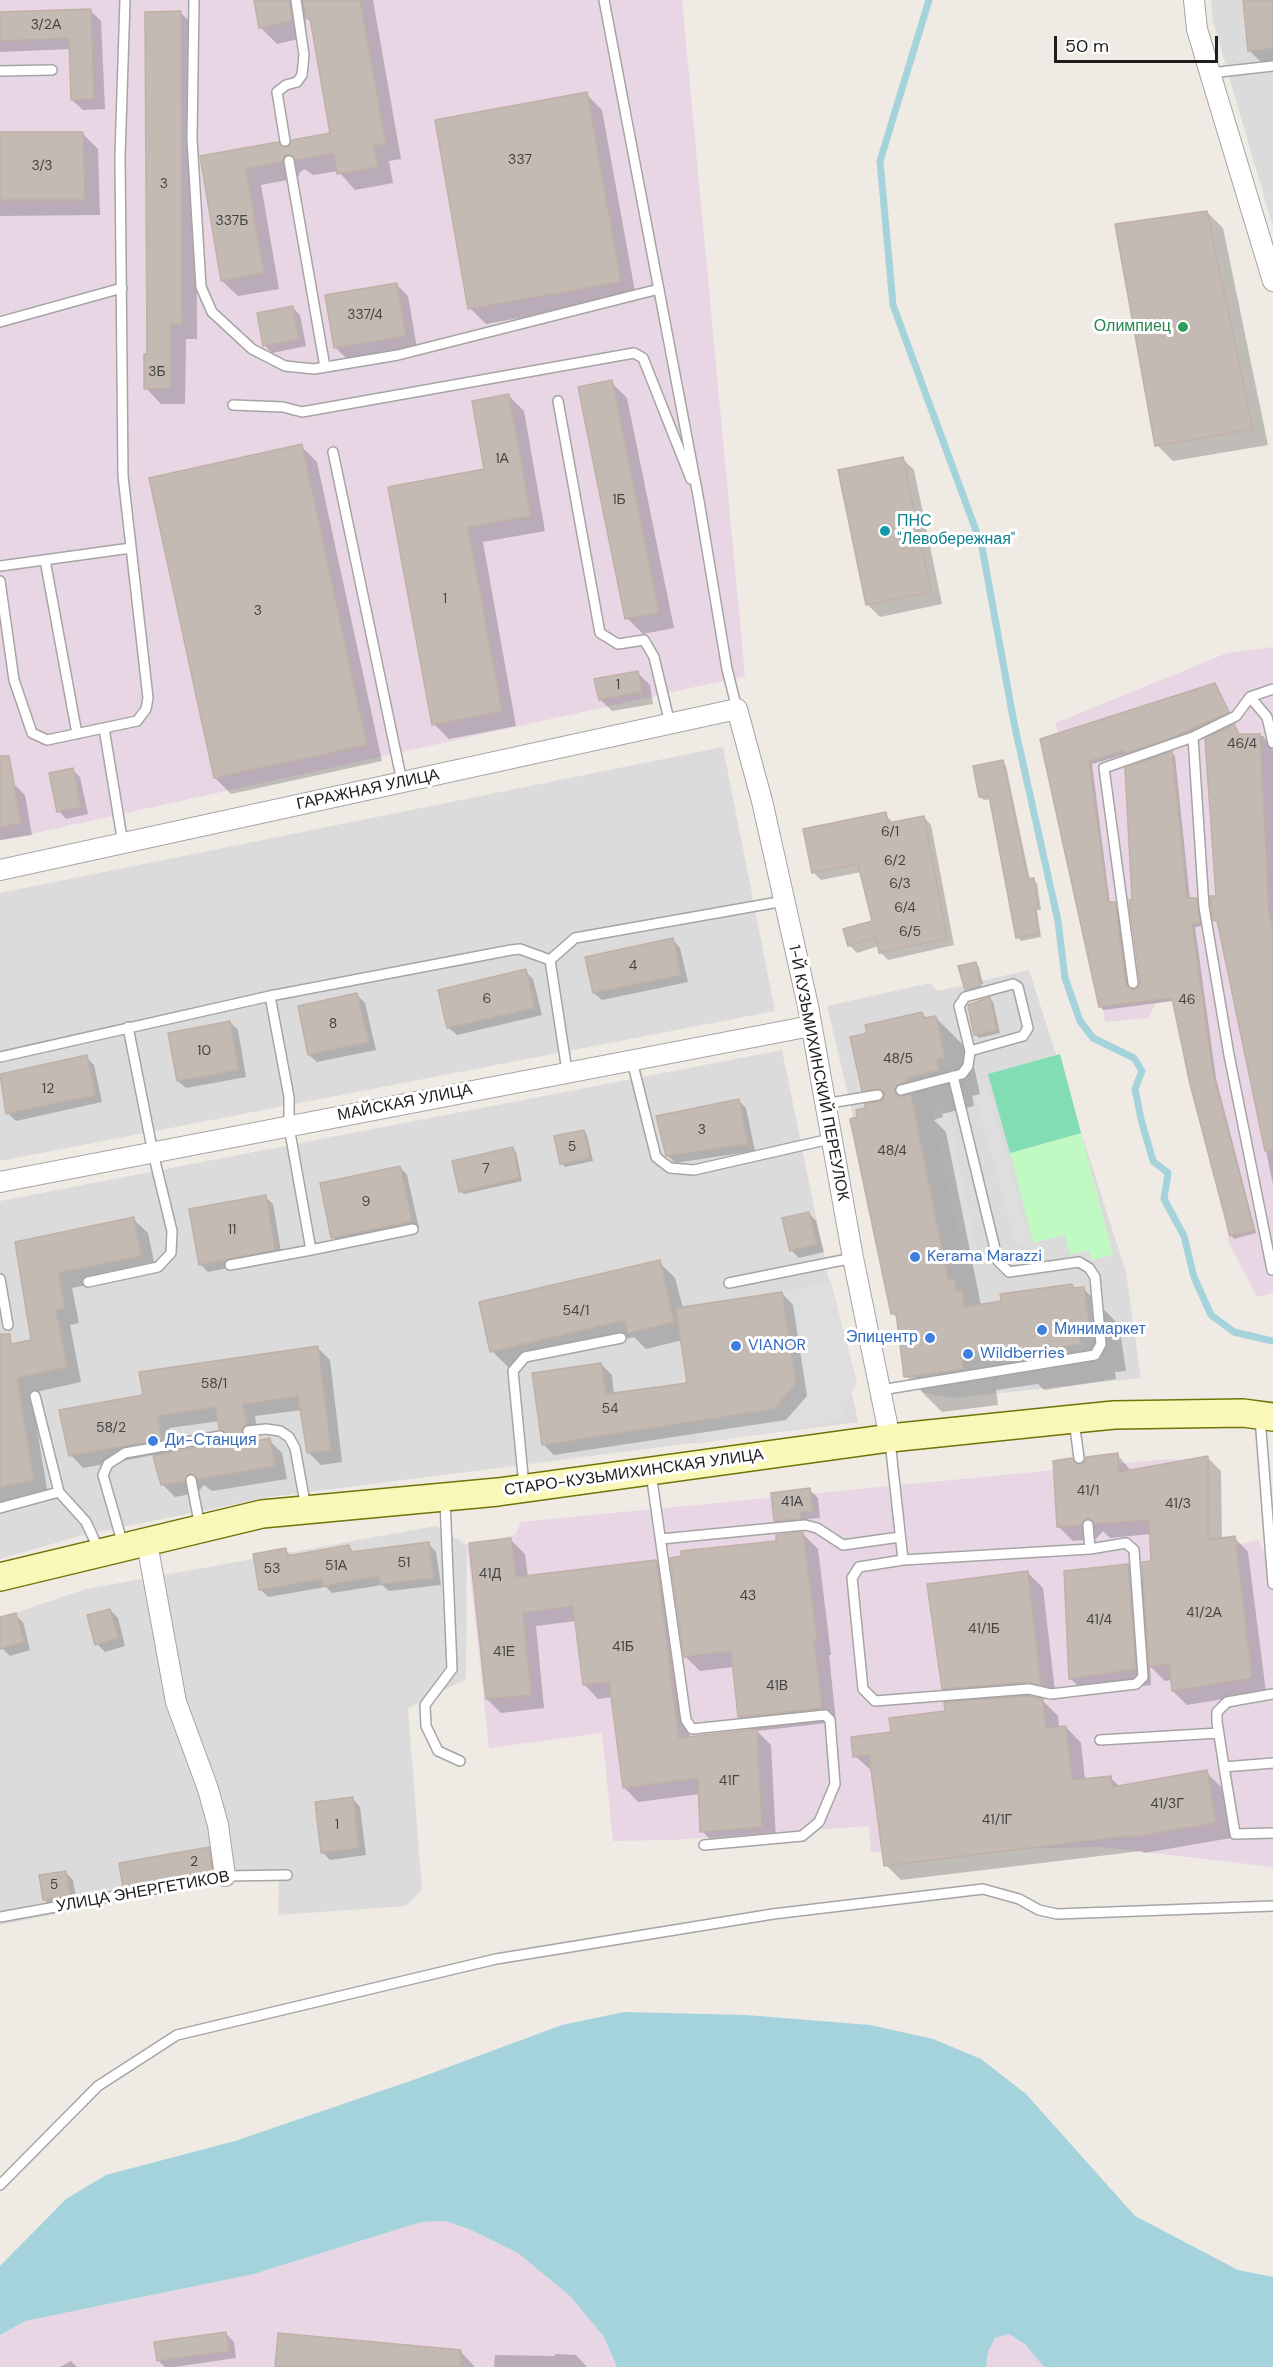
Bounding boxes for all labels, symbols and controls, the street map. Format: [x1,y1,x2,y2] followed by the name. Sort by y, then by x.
[31,17,61,33] house number: 3/2А
[1057,24,1220,62] scale bar
[1065,34,1109,58] text: 50 m
[508,152,532,168] house number: 337
[32,158,52,174] house number: 3/3
[160,176,168,192] house number: 3
[216,213,248,229] house number: 337Б
[347,307,383,323] house number: 337/4
[1094,317,1171,337] place label: Олимпиец
[1176,320,1190,334] marker: Олимпиец
[148,364,166,380] house number: 3Б
[495,451,509,467] house number: 1А
[612,492,626,508] house number: 1Б
[897,512,1016,550] place label: ПНС "Левобережная"
[878,524,892,538] marker: ПНС "Левобережная"
[443,591,447,607] house number: 1
[254,603,262,619] house number: 3
[616,677,620,693] house number: 1
[1227,736,1257,752] house number: 46/4
[295,765,441,815] street label: ГАРАЖНАЯ УЛИЦА
[881,824,899,840] house number: 6/1
[884,853,906,869] house number: 6/2
[889,876,911,892] house number: 6/3
[894,900,916,916] house number: 6/4
[899,924,921,940] house number: 6/5
[784,943,852,1203] street label: 1-Й КУЗЬМИХИНСКИЙ ПЕРЕУЛОК
[629,958,637,974] house number: 4
[483,991,491,1007] house number: 6
[1178,992,1196,1008] house number: 46
[329,1016,337,1032] house number: 8
[197,1043,211,1059] house number: 10
[883,1051,913,1067] house number: 48/5
[42,1081,54,1097] house number: 12
[336,1081,474,1125] street label: МАЙСКАЯ УЛИЦА
[698,1122,706,1138] house number: 3
[568,1139,576,1155] house number: 5
[877,1143,907,1159] house number: 48/4
[482,1161,490,1177] house number: 7
[362,1194,370,1210] house number: 9
[228,1222,236,1238] house number: 11
[927,1247,1042,1267] place label: Kerama Marazzi
[908,1250,922,1264] marker: Kerama Marazzi
[563,1303,589,1319] house number: 54/1
[1054,1320,1146,1340] place label: Минимаркет
[1035,1323,1049,1337] marker: Минимаркет
[846,1328,918,1348] place label: Эпицентр
[923,1331,937,1345] marker: Эпицентр
[748,1336,806,1356] place label: VIANOR
[729,1339,743,1353] marker: VIANOR
[980,1344,1065,1364] place label: Wildberries
[961,1347,975,1361] marker: Wildberries
[201,1376,227,1392] house number: 58/1
[601,1401,619,1417] house number: 54
[96,1420,126,1436] house number: 58/2
[165,1431,257,1451] place label: Ди-Станция
[146,1434,160,1448] marker: Ди-Станция
[503,1445,765,1501] street label: СТАРО-КУЗЬМИХИНСКАЯ УЛИЦА
[1077,1483,1099,1499] house number: 41/1
[781,1494,803,1510] house number: 41А
[1165,1496,1191,1512] house number: 41/3
[398,1555,410,1571] house number: 51
[325,1558,347,1574] house number: 51А
[264,1561,280,1577] house number: 53
[479,1566,501,1582] house number: 41Д
[740,1588,756,1604] house number: 43
[1186,1605,1222,1621] house number: 41/2А
[1086,1612,1112,1628] house number: 41/4
[968,1621,1000,1637] house number: 41/1Б
[612,1639,634,1655] house number: 41Б
[493,1644,515,1660] house number: 41Е
[766,1678,788,1694] house number: 41В
[719,1773,739,1789] house number: 41Г
[1150,1796,1184,1812] house number: 41/3Г
[982,1812,1012,1828] house number: 41/1Г
[335,1817,339,1833] house number: 1
[190,1854,198,1870] house number: 2
[55,1867,231,1917] street label: УЛИЦА ЭНЕРГЕТИКОВ
[50,1877,58,1893] house number: 5

